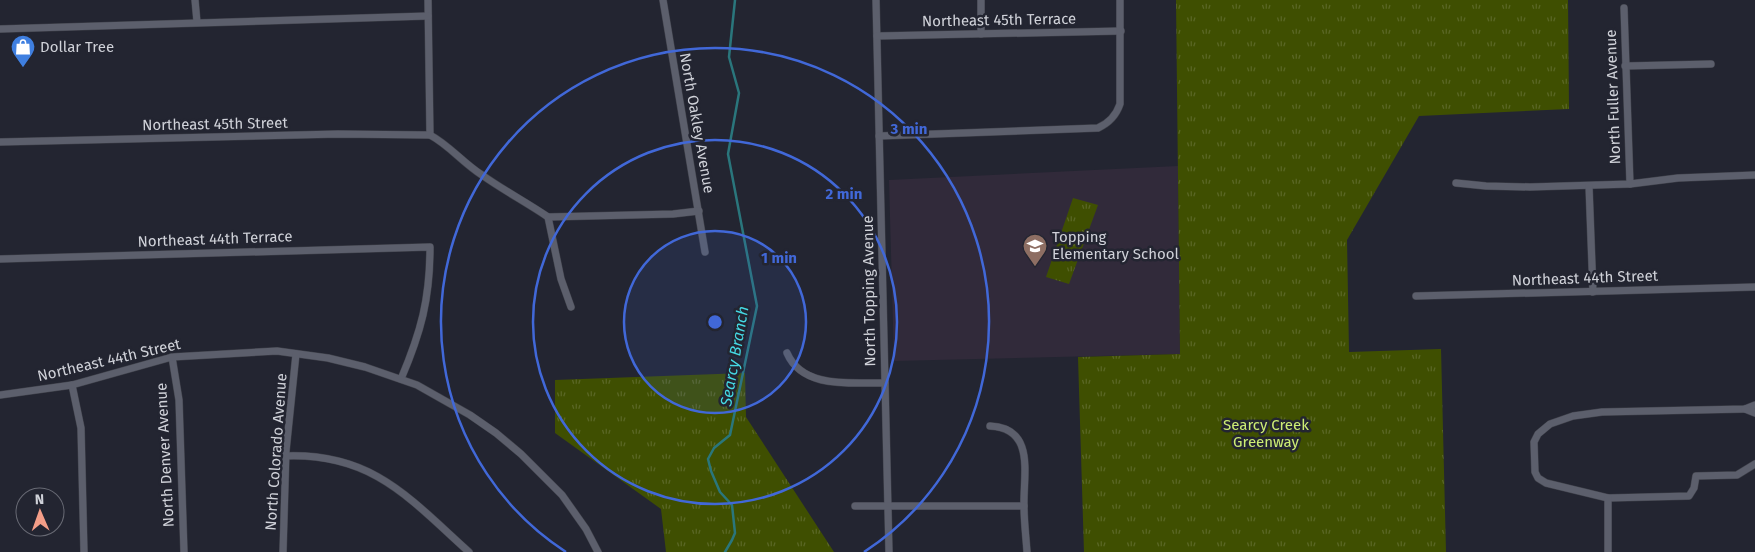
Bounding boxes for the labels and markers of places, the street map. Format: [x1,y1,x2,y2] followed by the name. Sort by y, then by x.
[10,34,36,68] shop icon: Dollar Tree
[40,38,114,56] place label: Dollar Tree
[1052,228,1180,263] place label: Topping Elementary School
[1022,233,1048,267] school or university icon: Topping Elementary School
[706,313,724,331] centre of rings

